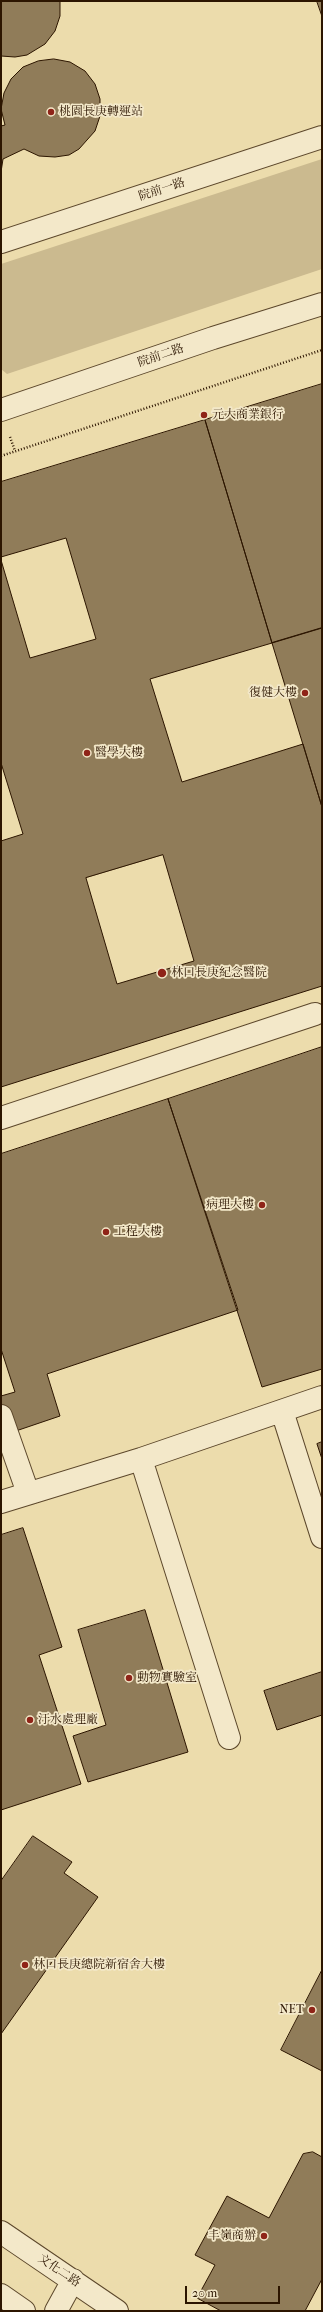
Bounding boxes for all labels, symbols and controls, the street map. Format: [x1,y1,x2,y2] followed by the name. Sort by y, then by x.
[59,105,143,119] place label: 桃園長庚轉運站
[46,107,56,117] marker: 桃園長庚轉運站
[137,176,187,204] street label: 院前一路
[136,341,186,371] street label: 院前二路
[212,408,284,422] place label: 元大商業銀行
[199,410,209,420] marker: 元大商業銀行
[249,686,297,700] place label: 復健大樓
[300,688,310,698] marker: 復健大樓
[95,746,143,760] place label: 醫學大樓
[82,748,92,758] marker: 醫學大樓
[171,966,267,980] place label: 林口長庚紀念醫院
[156,967,168,979] marker: 林口長庚紀念醫院
[206,1198,254,1212] place label: 病理大樓
[257,1200,267,1210] marker: 病理大樓
[114,1225,162,1239] place label: 工程大樓
[101,1227,111,1237] marker: 工程大樓
[137,1671,197,1685] place label: 動物實驗室
[124,1673,134,1683] marker: 動物實驗室
[38,1713,98,1727] place label: 汙水處理廠
[25,1715,35,1725] marker: 汙水處理廠
[33,1958,165,1972] place label: 林口長庚總院新宿舍大樓
[20,1960,30,1970] marker: 林口長庚總院新宿舍大樓
[279,2003,304,2017] place label: NET
[307,2005,317,2015] marker: NET
[208,2229,256,2243] place label: 丰嶺商辦
[259,2231,269,2241] marker: 丰嶺商辦
[35,2252,83,2290] street label: 文化二路
[187,2278,282,2304] scale bar
[192,2286,217,2300] text: 20 m

